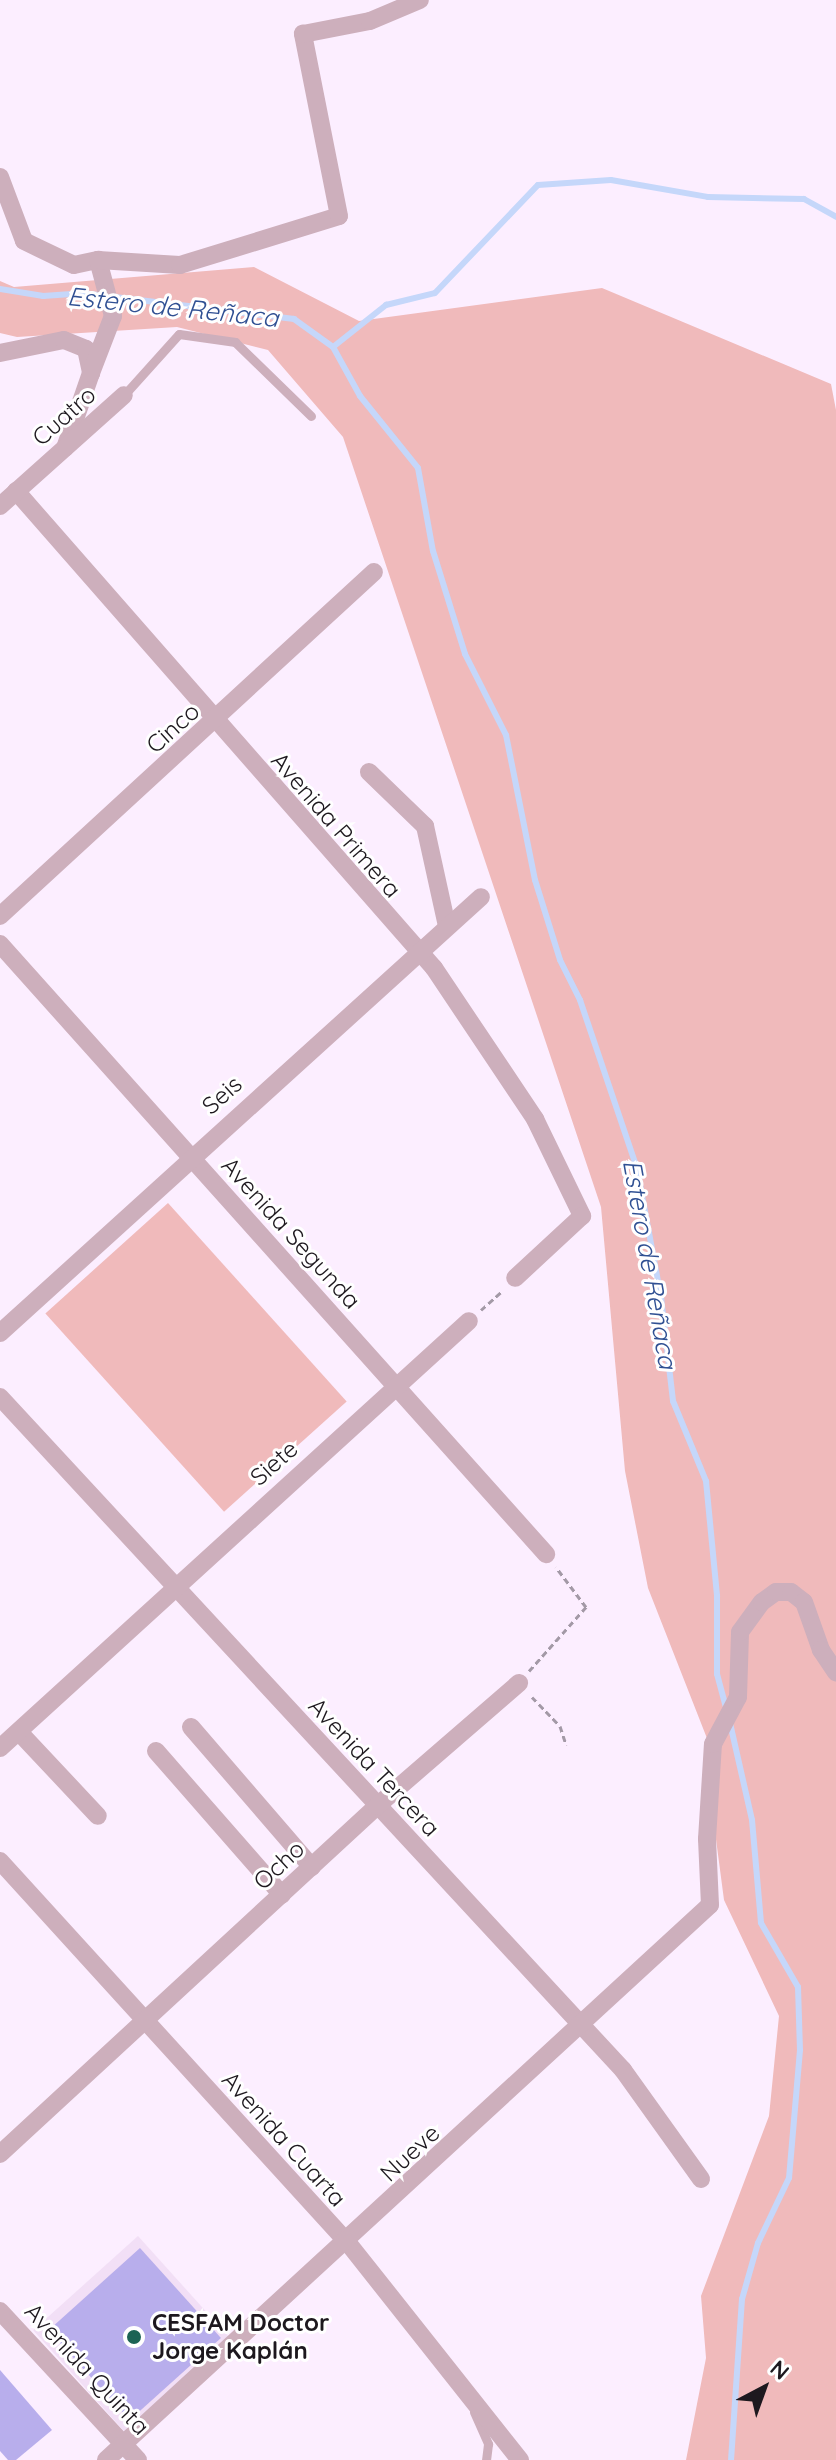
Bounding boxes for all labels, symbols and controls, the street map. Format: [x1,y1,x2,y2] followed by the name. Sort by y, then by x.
[66,280,280,334] water label: Estero de Reñaca
[26,380,102,452] street label: Cuatro
[140,697,206,759] street label: Cinco
[265,746,407,904] street label: Avenida Primera
[196,1070,248,1120] street label: Seis
[215,1151,367,1315] street label: Avenida Segunda
[616,1157,684,1371] water label: Estero de Reñaca
[244,1434,304,1492] street label: Siete
[302,1692,446,1842] street label: Avenida Tercera
[248,1834,310,1896] street label: Ocho
[216,2066,352,2212] street label: Avenida Cuarta
[374,2118,446,2188] street label: Nueve
[19,2297,155,2441] street label: Avenida Quinta
[152,2309,329,2365] place label: CESFAM Doctor Jorge Kaplán
[123,2326,145,2348] marker: CESFAM Doctor Jorge Kaplán
[724,2348,804,2428] north arrow
[764,2354,795,2386] text: N

